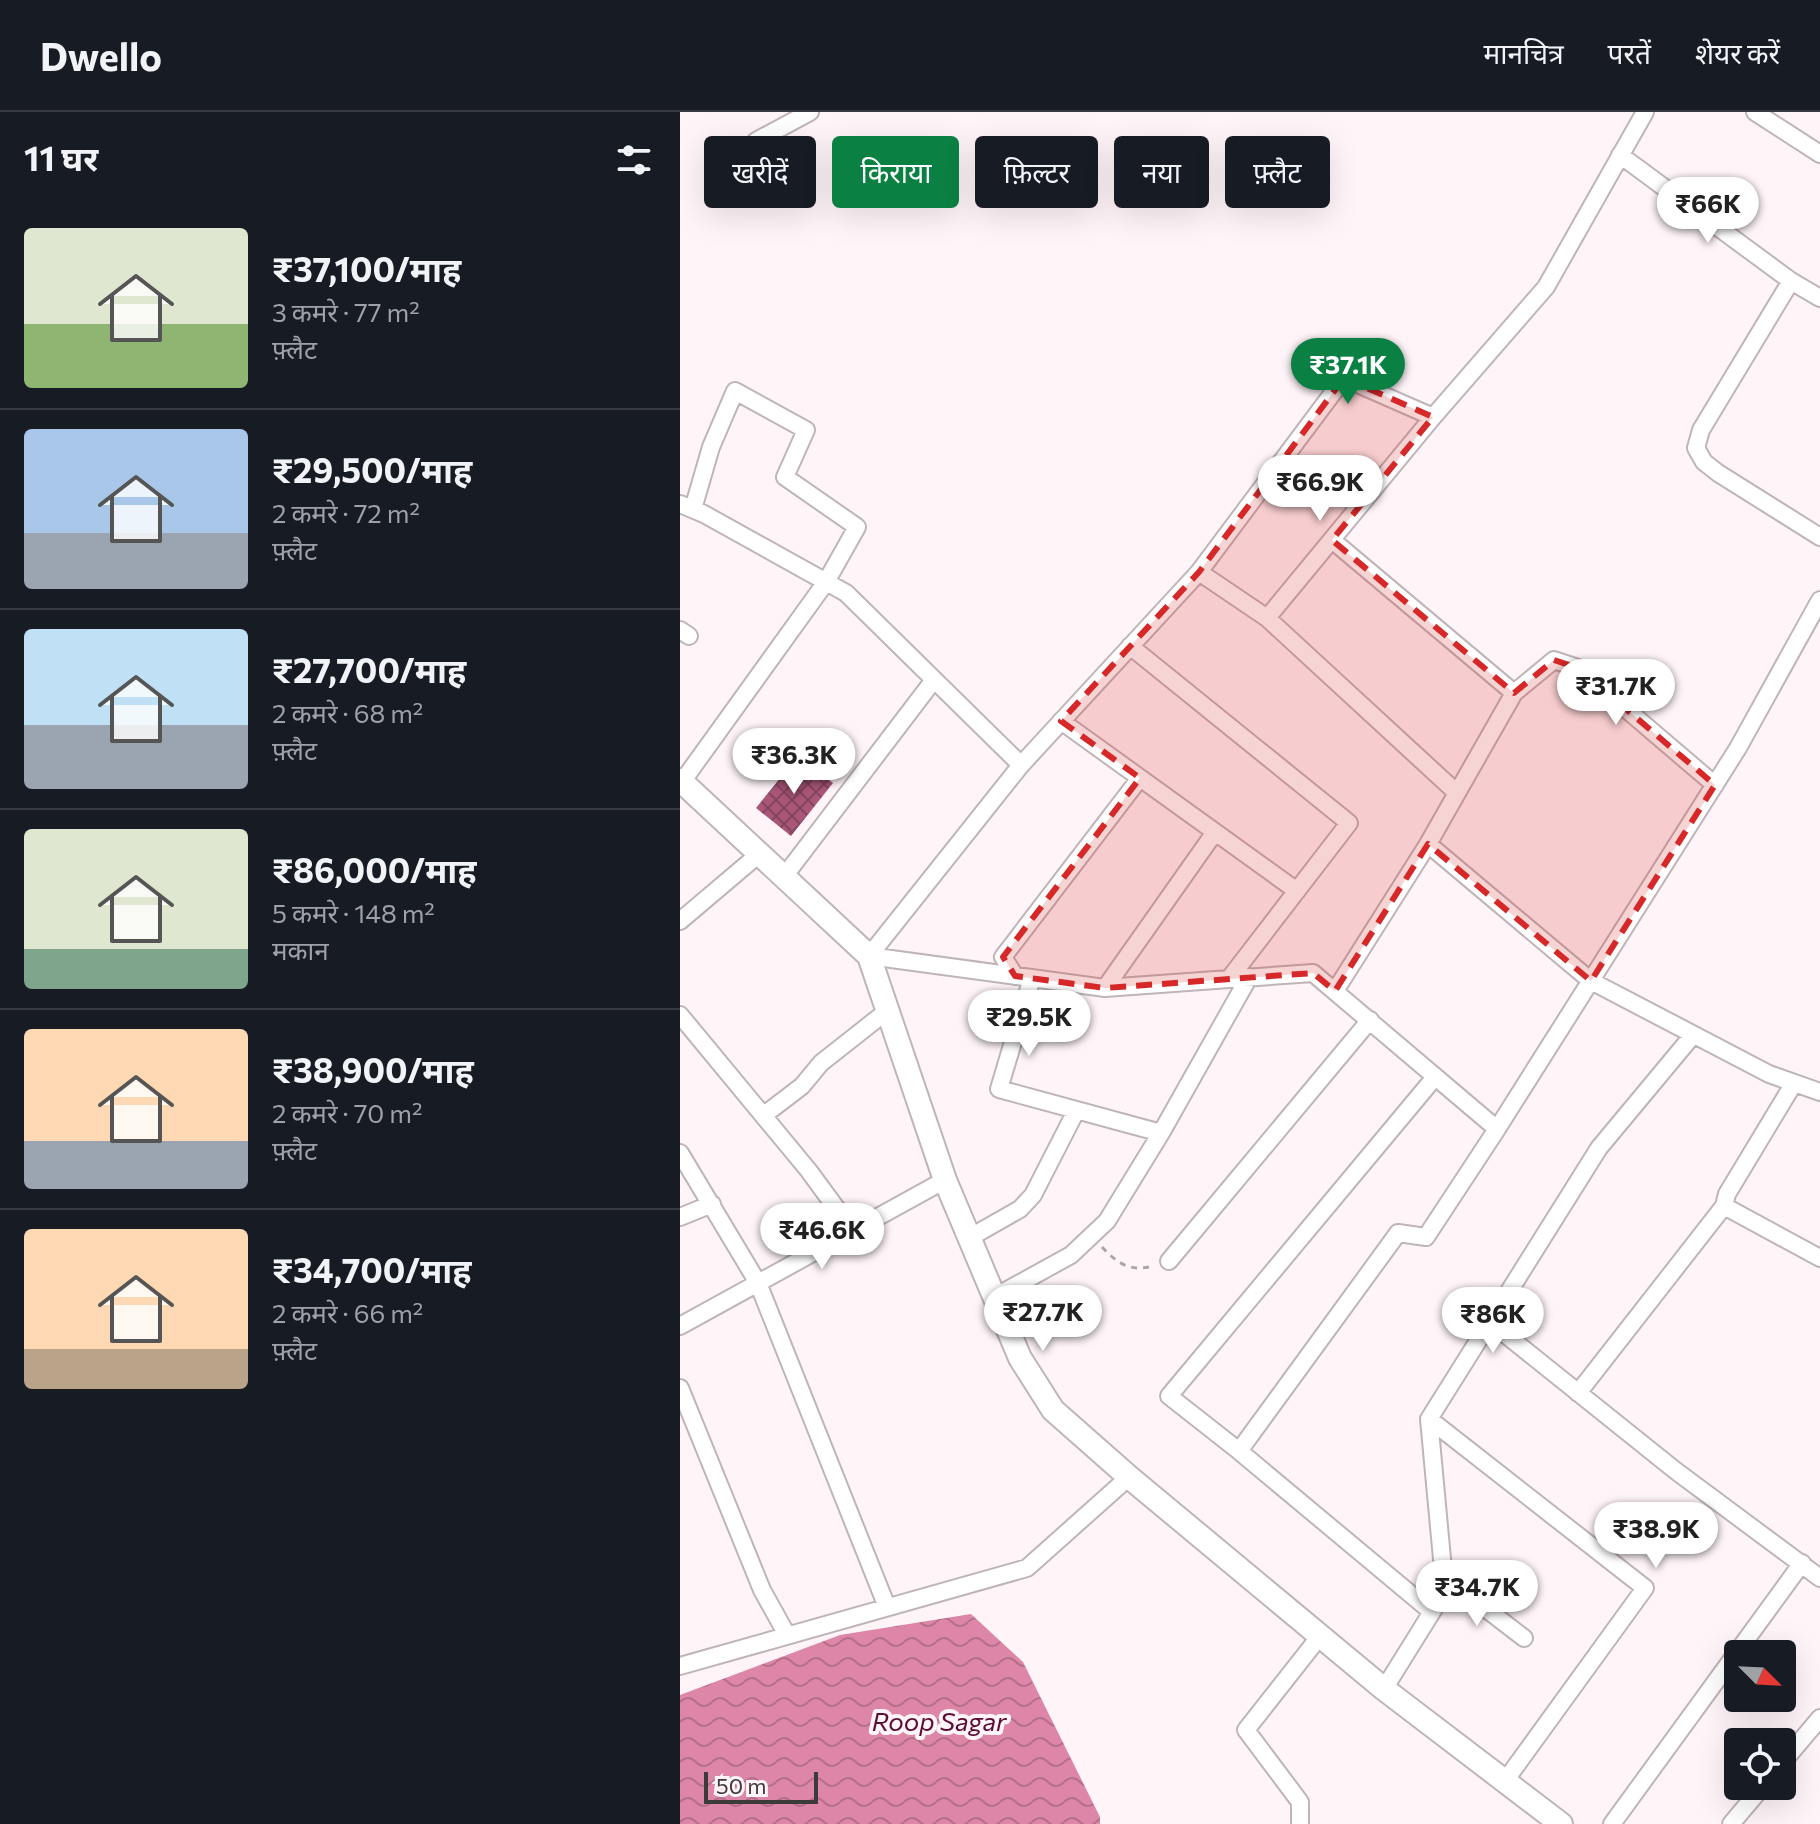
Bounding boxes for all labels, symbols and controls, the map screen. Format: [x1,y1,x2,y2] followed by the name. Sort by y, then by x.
[40,32,162,79] text: Dwello
[1484,36,1564,70] text: मानचित्र
[1608,36,1651,70] text: परतें
[1695,36,1780,70] text: शेयर करें
[24,136,98,178] text: 11 घर
[704,136,816,208] chip: खरीदें
[832,136,959,208] chip: किराया
[975,136,1098,208] chip: फ़िल्टर
[1114,136,1209,208] chip: नया
[1225,136,1330,208] chip: फ़्लैट
[612,138,656,182] icon: filters
[1661,177,1755,245] pin: ₹66K
[1675,187,1741,218] text: ₹66K
[272,247,461,289] text: ₹37,100/माह
[88,260,184,356] icon: home
[272,296,420,327] text: 3 कमरे · 77 m²
[272,333,317,364] text: फ़्लैट
[1283,338,1413,406] pin: ₹37.1K
[1309,348,1387,379] text: ₹37.1K
[272,448,472,490] text: ₹29,500/माह
[1255,455,1385,523] pin: ₹66.9K
[88,461,184,557] icon: home
[1276,465,1364,496] text: ₹66.9K
[272,497,420,528] text: 2 कमरे · 72 m²
[272,534,317,565] text: फ़्लैट
[272,648,466,690] text: ₹27,700/माह
[1551,659,1681,727] pin: ₹31.7K
[88,661,184,757] icon: home
[1575,669,1657,700] text: ₹31.7K
[272,697,423,728] text: 2 कमरे · 68 m²
[729,728,859,796] pin: ₹36.3K
[272,734,317,765] text: फ़्लैट
[750,738,838,769] text: ₹36.3K
[272,848,477,890] text: ₹86,000/माह
[88,861,184,957] icon: home
[272,897,435,928] text: 5 कमरे · 148 m²
[272,934,329,965] text: मकान
[964,990,1094,1058] pin: ₹29.5K
[986,1000,1072,1031] text: ₹29.5K
[272,1048,474,1090] text: ₹38,900/माह
[88,1061,184,1157] icon: home
[272,1097,422,1128] text: 2 कमरे · 70 m²
[272,1134,317,1165] text: फ़्लैट
[757,1203,887,1271] pin: ₹46.6K
[778,1213,866,1244] text: ₹46.6K
[272,1248,472,1290] text: ₹34,700/माह
[88,1261,184,1357] icon: home
[978,1285,1108,1353] pin: ₹27.7K
[1446,1287,1540,1355] pin: ₹86K
[1002,1295,1084,1326] text: ₹27.7K
[272,1297,423,1328] text: 2 कमरे · 66 m²
[1460,1297,1526,1328] text: ₹86K
[272,1334,317,1365] text: फ़्लैट
[1591,1502,1721,1570] pin: ₹38.9K
[1612,1512,1700,1543] text: ₹38.9K
[1412,1560,1542,1628] pin: ₹34.7K
[1434,1570,1520,1601] text: ₹34.7K
[1724,1640,1796,1712] north arrow
[1724,1640,1796,1800] map controls
[872,1705,1008,1736] water label: Roop Sagar
[1724,1728,1796,1800] button: locate
[704,1768,818,1804] scale bar
[716,1772,766,1799] text: 50 m

